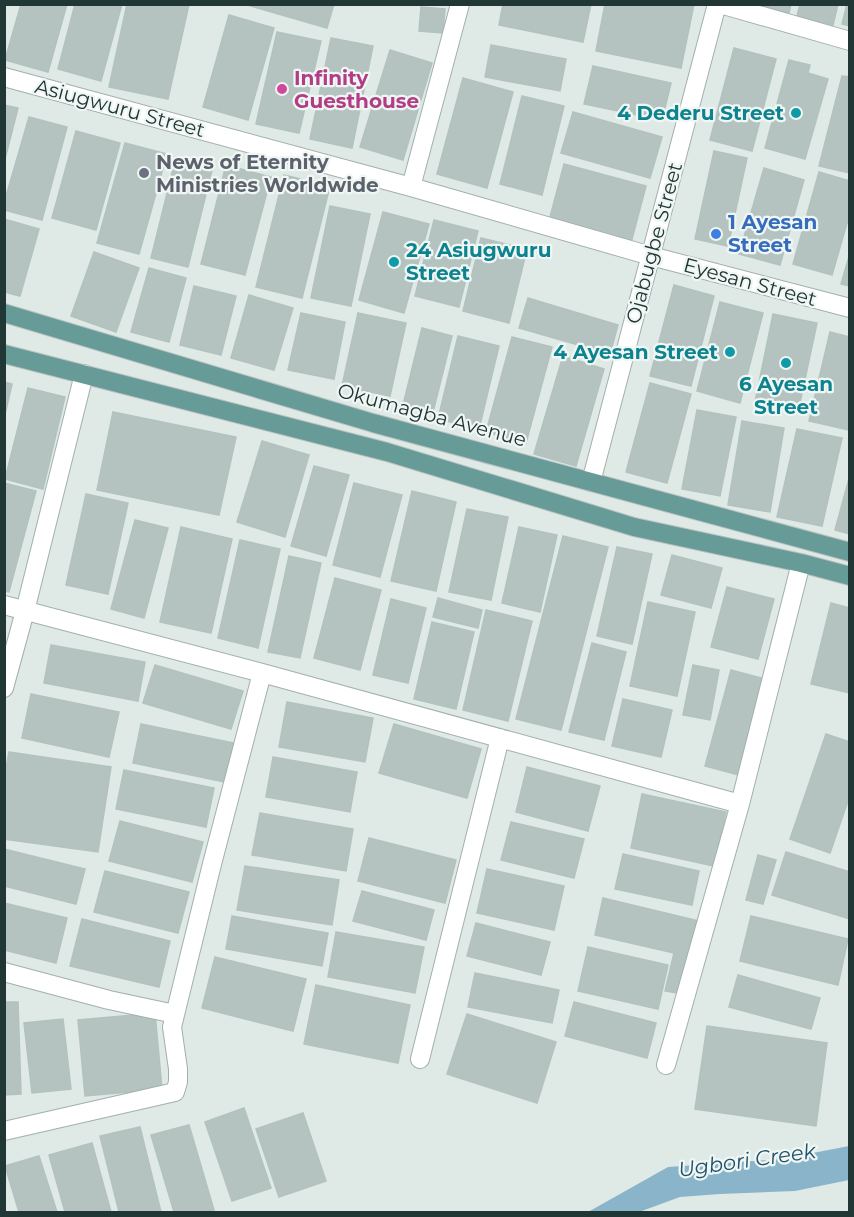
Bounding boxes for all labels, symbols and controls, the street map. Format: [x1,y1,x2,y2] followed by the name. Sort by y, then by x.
[294,66,419,113] place label: Infinity Guesthouse
[33,74,207,142] street label: Asiugwuru Street
[275,82,289,96] marker: Infinity Guesthouse
[617,101,784,125] place label: 4 Dederu Street
[789,106,803,120] marker: 4 Dederu Street
[156,150,379,197] place label: News of Eternity Ministries Worldwide
[621,160,687,326] street label: Ojabugbe Street
[137,166,151,180] marker: News of Eternity Ministries Worldwide
[728,210,817,257] place label: 1 Ayesan Street
[709,227,723,241] marker: 1 Ayesan Street
[406,238,551,285] place label: 24 Asiugwuru Street
[681,253,819,311] street label: Eyesan Street
[387,255,401,269] marker: 24 Asiugwuru Street
[553,340,718,364] place label: 4 Ayesan Street
[723,345,737,359] marker: 4 Ayesan Street
[779,356,793,370] marker: 6 Ayesan Street
[739,372,833,419] place label: 6 Ayesan Street
[335,378,529,452] street label: Okumagba Avenue
[677,1138,819,1182] water label: Ugbori Creek

